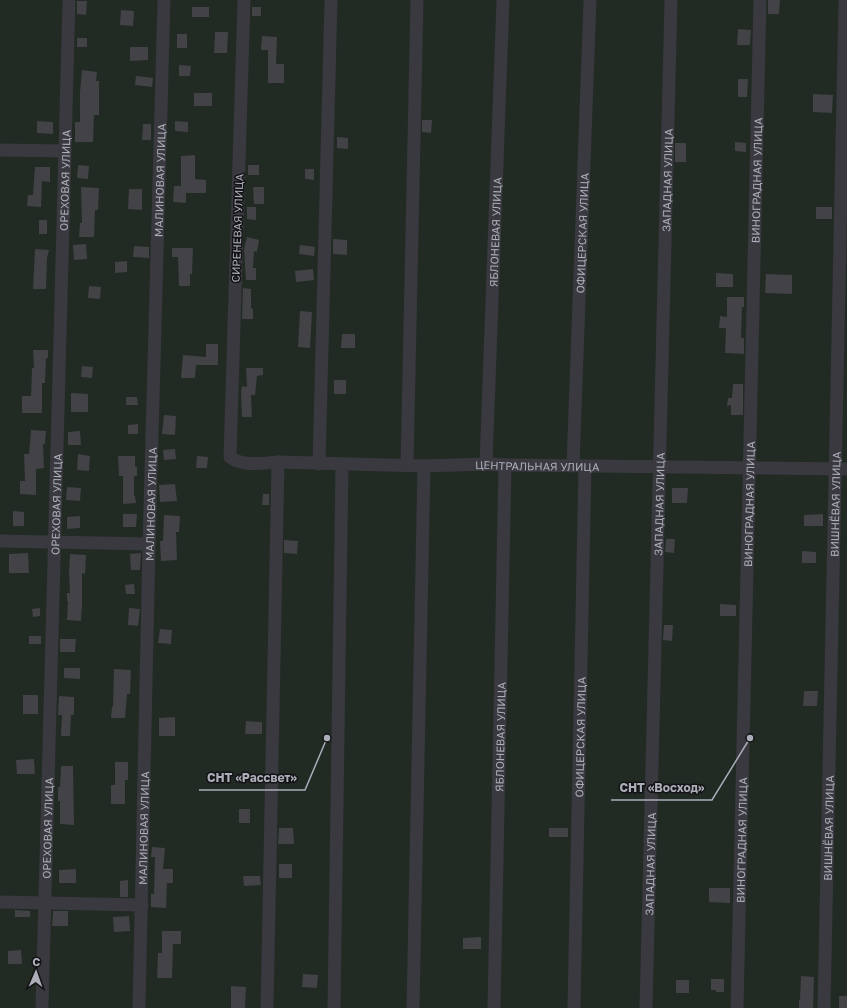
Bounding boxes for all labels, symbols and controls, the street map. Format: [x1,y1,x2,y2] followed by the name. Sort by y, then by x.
[748,117,764,243] street label: ВИНОГРАДНАЯ УЛИЦА
[151,123,167,237] street label: МАЛИНОВАЯ УЛИЦА
[659,128,674,232] street label: ЗАПАДНАЯ УЛИЦА
[56,129,72,231] street label: ОРЕХОВАЯ УЛИЦА
[573,172,590,294] street label: ОФИЦЕРСКАЯ УЛИЦА
[229,173,245,283] street label: СИРЕНЕВАЯ УЛИЦА
[486,176,503,287] street label: ЯБЛОНЕВАЯ УЛИЦА
[741,441,756,567] street label: ВИНОГРАДНАЯ УЛИЦА
[142,446,158,561] street label: МАЛИНОВАЯ УЛИЦА
[827,451,842,557] street label: ВИШНЁВАЯ УЛИЦА
[651,452,666,556] street label: ЗАПАДНАЯ УЛИЦА
[48,453,63,555] street label: ОРЕХОВАЯ УЛИЦА
[475,457,600,473] street label: ЦЕНТРАЛЬНАЯ УЛИЦА
[572,676,587,797] street label: ОФИЦЕРСКАЯ УЛИЦА
[492,681,507,792] street label: ЯБЛОНЕВАЯ УЛИЦА
[199,766,305,790] callout: СНТ «Рассвет»
[135,770,151,885] street label: МАЛИНОВАЯ УЛИЦА
[207,770,298,785] text: СНТ «Рассвет»
[820,775,835,881] street label: ВИШНЁВАЯ УЛИЦА
[611,776,712,800] callout: СНТ «Восход»
[733,776,749,903] street label: ВИНОГРАДНАЯ УЛИЦА
[39,777,55,879] street label: ОРЕХОВАЯ УЛИЦА
[619,780,705,795] text: СНТ «Восход»
[642,812,657,916] street label: ЗАПАДНАЯ УЛИЦА
[16,952,56,992] north arrow
[32,955,41,968] text: С

